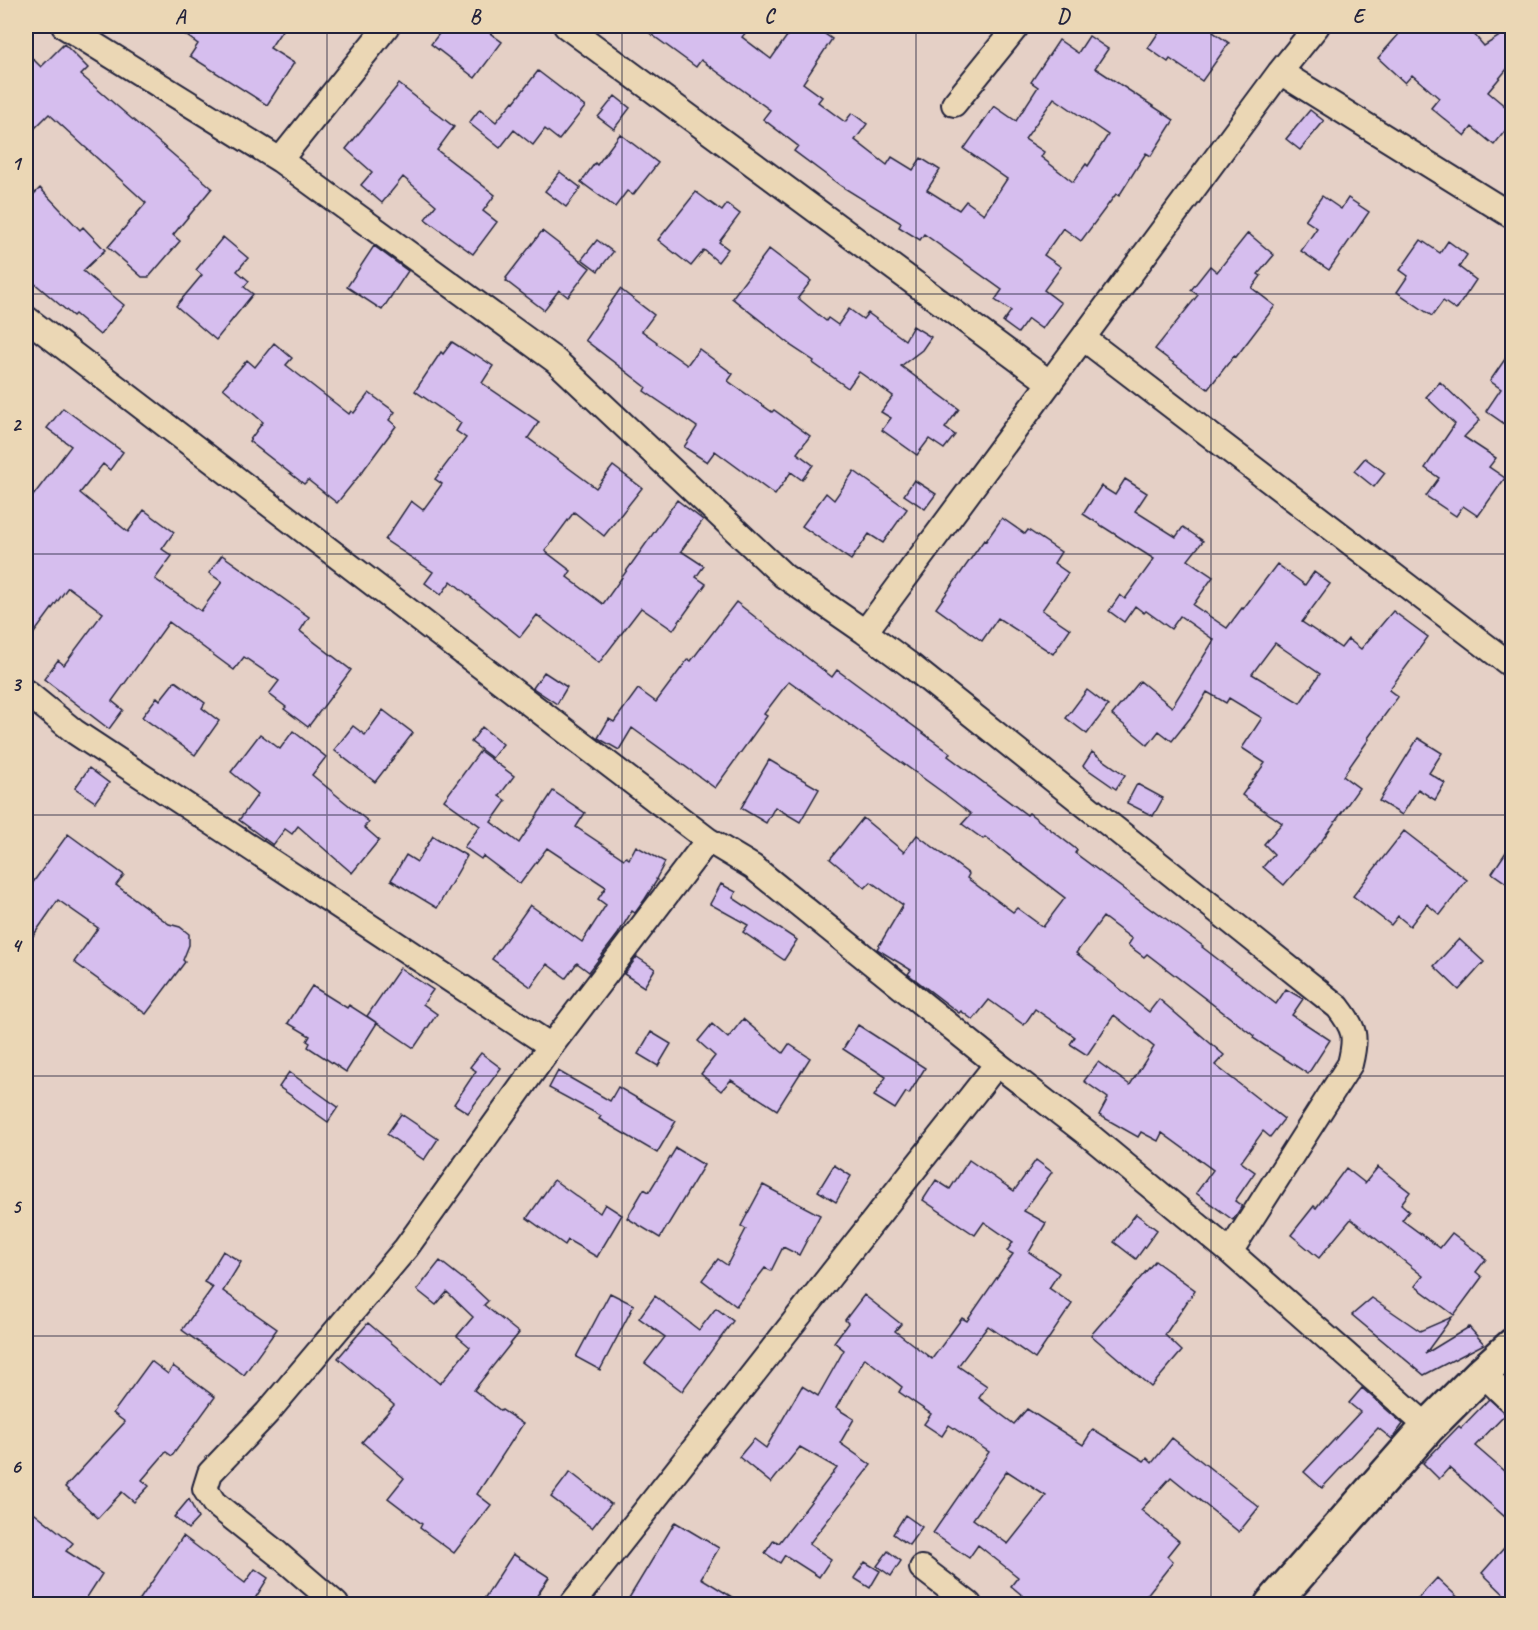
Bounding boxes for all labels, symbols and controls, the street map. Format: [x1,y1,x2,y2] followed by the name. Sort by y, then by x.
[175,4,187,29] text: A
[470,4,482,29] text: B
[764,4,776,29] text: C
[1057,4,1071,29] text: D
[1353,4,1367,29] text: E
[12,151,23,176] text: 1
[12,412,23,437] text: 2
[12,672,23,697] text: 3
[12,933,24,958] text: 4
[12,1194,23,1219] text: 5
[11,1454,22,1479] text: 6

